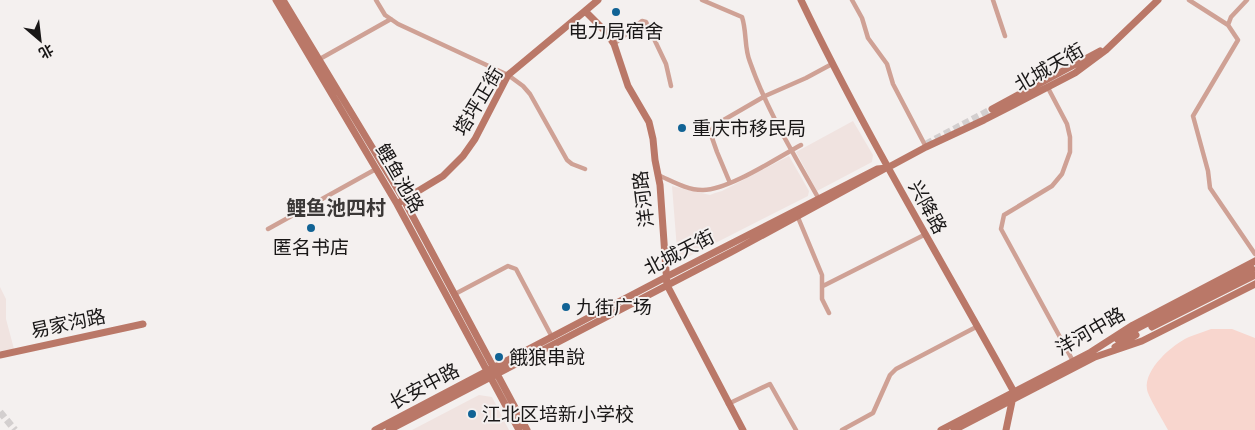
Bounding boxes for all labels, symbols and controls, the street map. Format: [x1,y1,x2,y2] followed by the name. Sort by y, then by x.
[610,6,622,18] marker: 电力局宿舍
[15,15,65,65] north arrow
[568,21,664,43] place label: 电力局宿舍
[1011,39,1088,96] street label: 北城天街
[36,40,56,62] text: 北
[450,63,508,140] street label: 塔坪正街
[692,118,806,140] place label: 重庆市移民局
[676,122,688,134] marker: 重庆市移民局
[371,140,428,217] street label: 鲤鱼池路
[630,169,658,229] street label: 洋河路
[904,177,951,238] street label: 兴降路
[286,197,386,220] district label: 鲤鱼池四村
[305,222,317,234] marker: 匿名书店
[641,226,718,280] street label: 北城天街
[273,237,349,259] place label: 匿名书店
[576,297,652,319] place label: 九街广场
[560,301,572,313] marker: 九街广场
[1052,303,1129,360] street label: 洋河中路
[29,305,108,343] street label: 易家沟路
[509,347,585,369] place label: 餓狼串說
[493,351,505,363] marker: 餓狼串說
[386,359,463,414] street label: 长安中路
[482,404,634,426] place label: 江北区培新小学校
[466,408,478,420] marker: 江北区培新小学校

